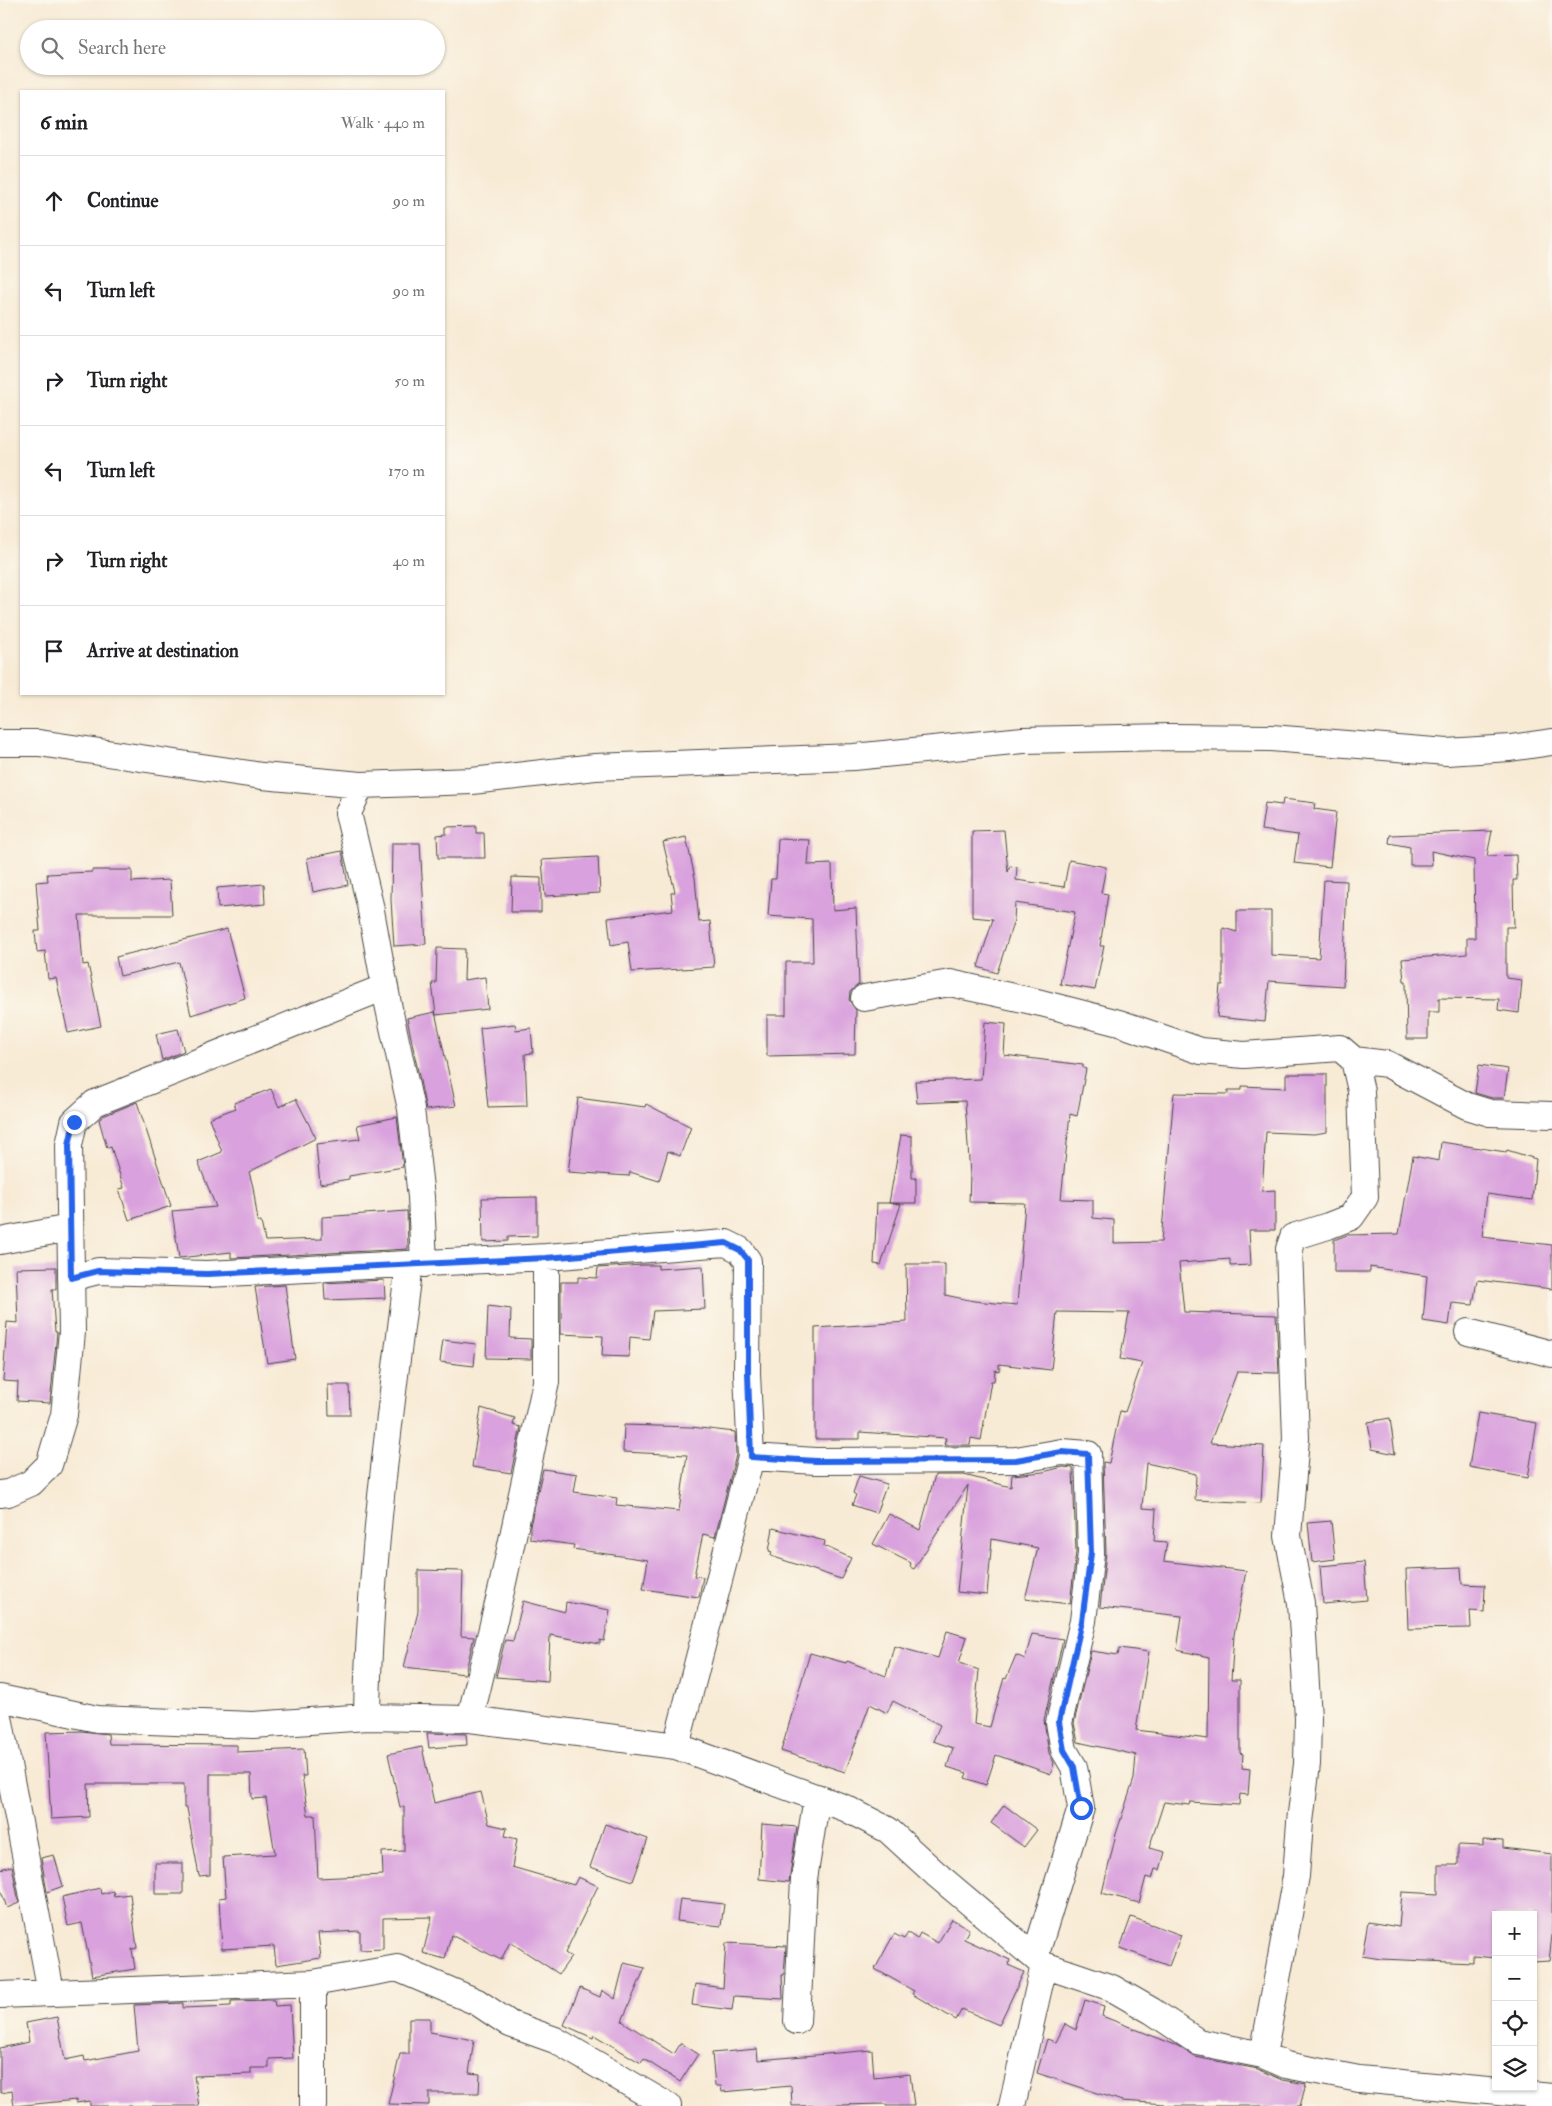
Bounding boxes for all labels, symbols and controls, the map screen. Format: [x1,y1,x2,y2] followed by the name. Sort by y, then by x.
[20,20,445,75] search box
[38,34,66,62] icon: search
[78,36,166,60] text: Search here
[40,109,88,136] text: 6 min
[341,113,425,133] text: Walk · 440 m
[40,187,68,215] icon: ahead
[87,189,158,213] text: Continue
[393,191,425,211] text: 90 m
[40,277,68,305] icon: left
[87,279,155,303] text: Turn left
[393,281,425,301] text: 90 m
[40,367,68,395] icon: right
[87,369,167,393] text: Turn right
[394,371,425,391] text: 50 m
[40,457,68,485] icon: left
[87,459,155,483] text: Turn left
[388,461,425,481] text: 170 m
[40,547,68,575] icon: right
[87,549,167,573] text: Turn right
[392,551,425,571] text: 40 m
[40,637,68,665] icon: arrive
[87,639,239,663] text: Arrive at destination
[63,1111,86,1134] route end
[1070,1797,1093,1820] route start
[1492,1911,1537,2091] map controls
[1492,1911,1537,1956] button: +
[1492,1956,1537,2001] button: −
[1492,2001,1537,2046] button: locate
[1492,2046,1537,2091] button: layers

